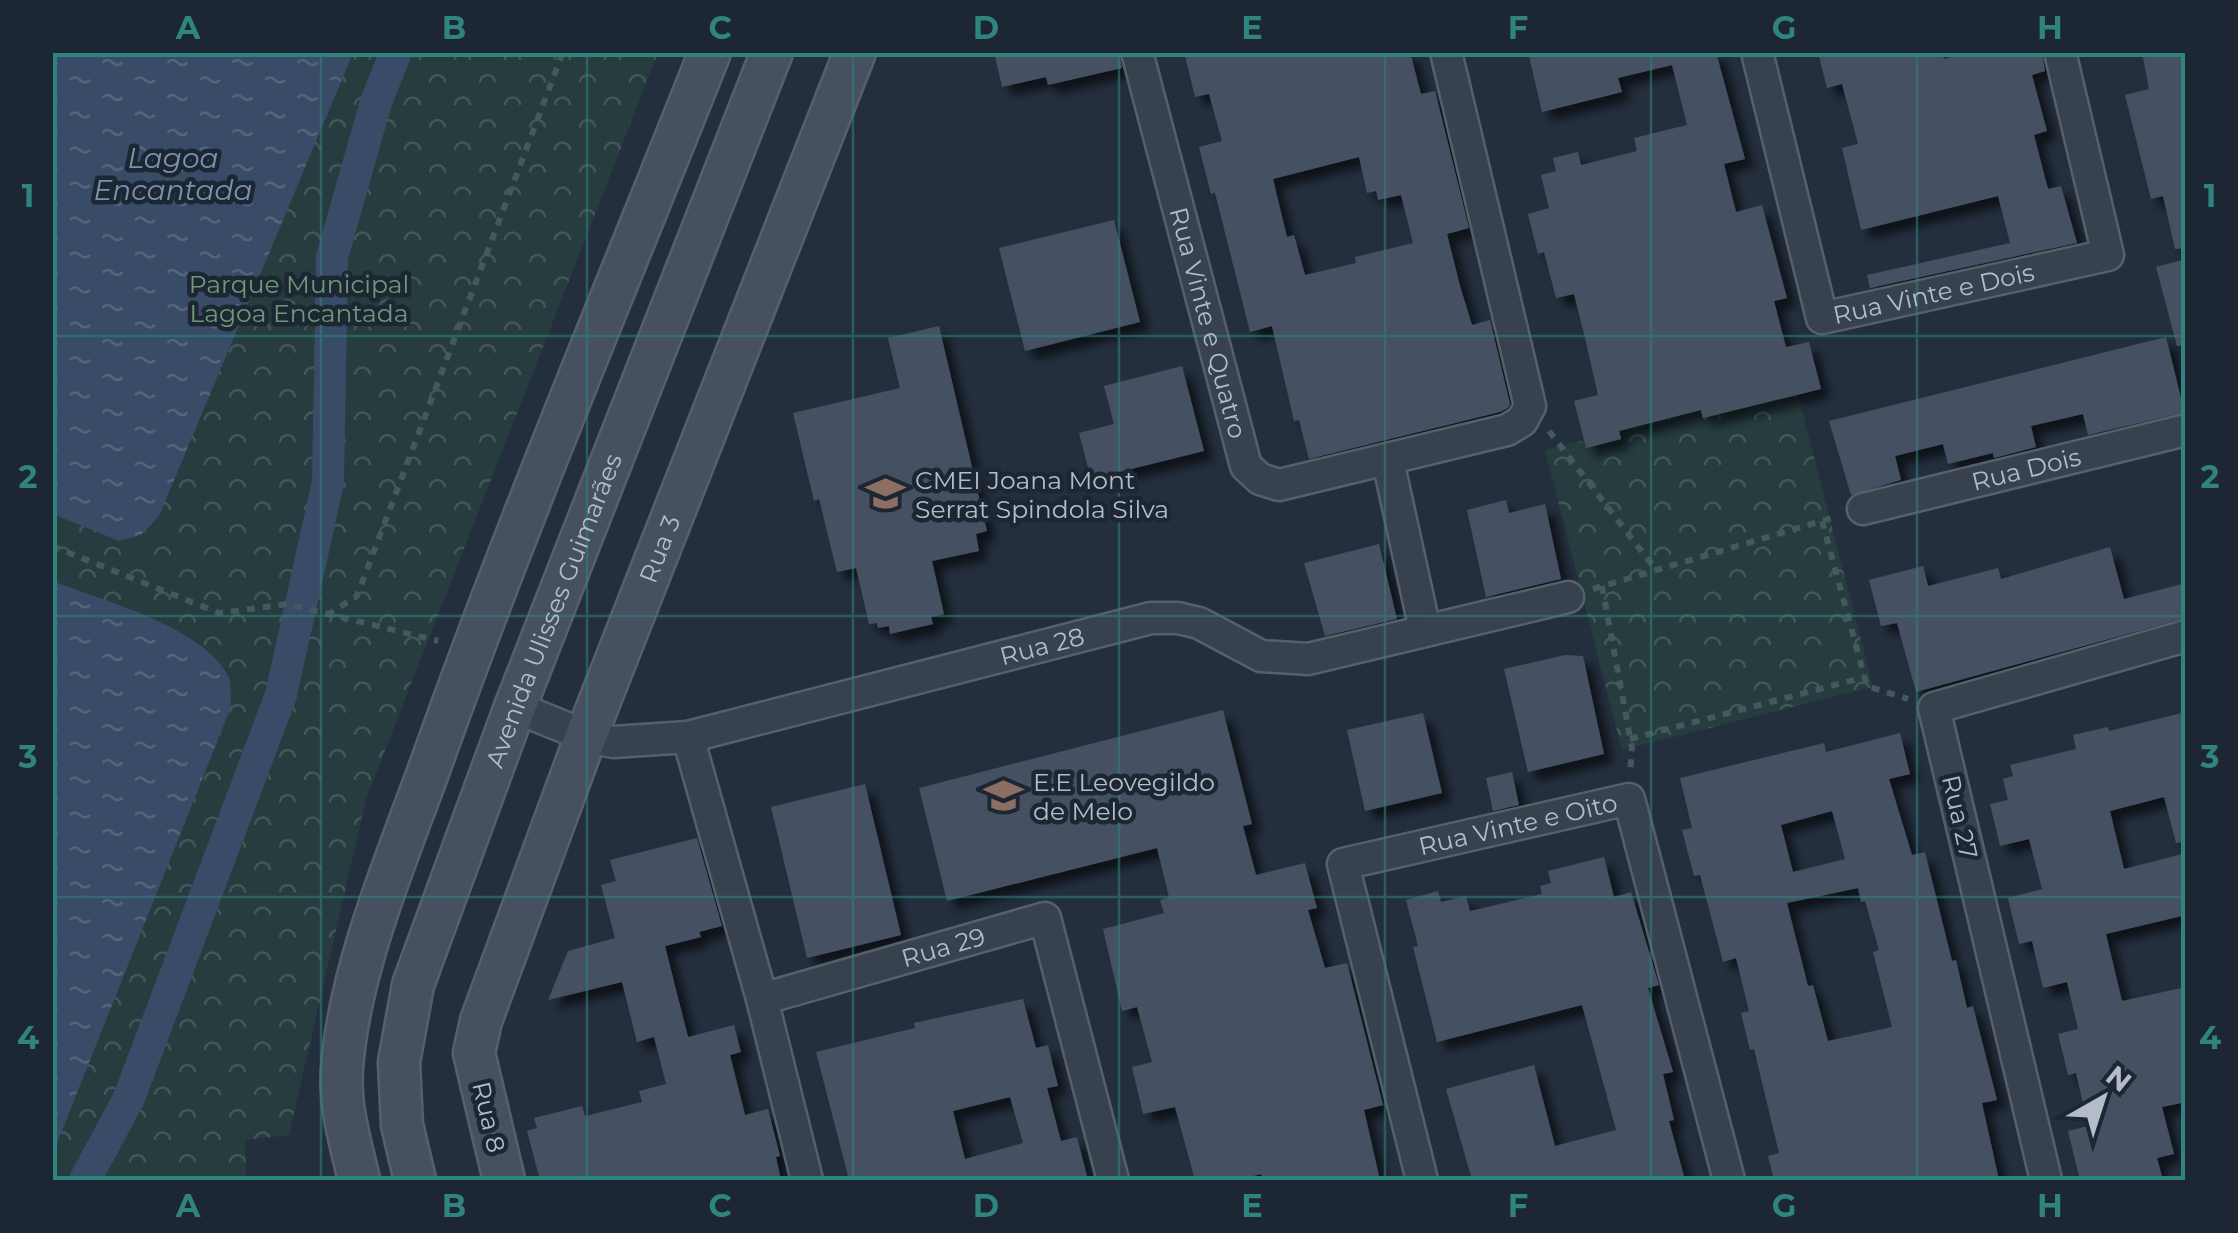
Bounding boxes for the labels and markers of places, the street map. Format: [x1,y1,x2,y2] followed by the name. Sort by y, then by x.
[915,465,1169,524] place label: CMEI Joana Mont Serrat Spindola Silva
[864,473,906,515] school or university icon: CMEI Joana Mont Serrat Spindola Silva
[1033,767,1215,826] place label: E.E Leovegildo de Melo
[982,775,1024,817] school or university icon: E.E Leovegildo de Melo

